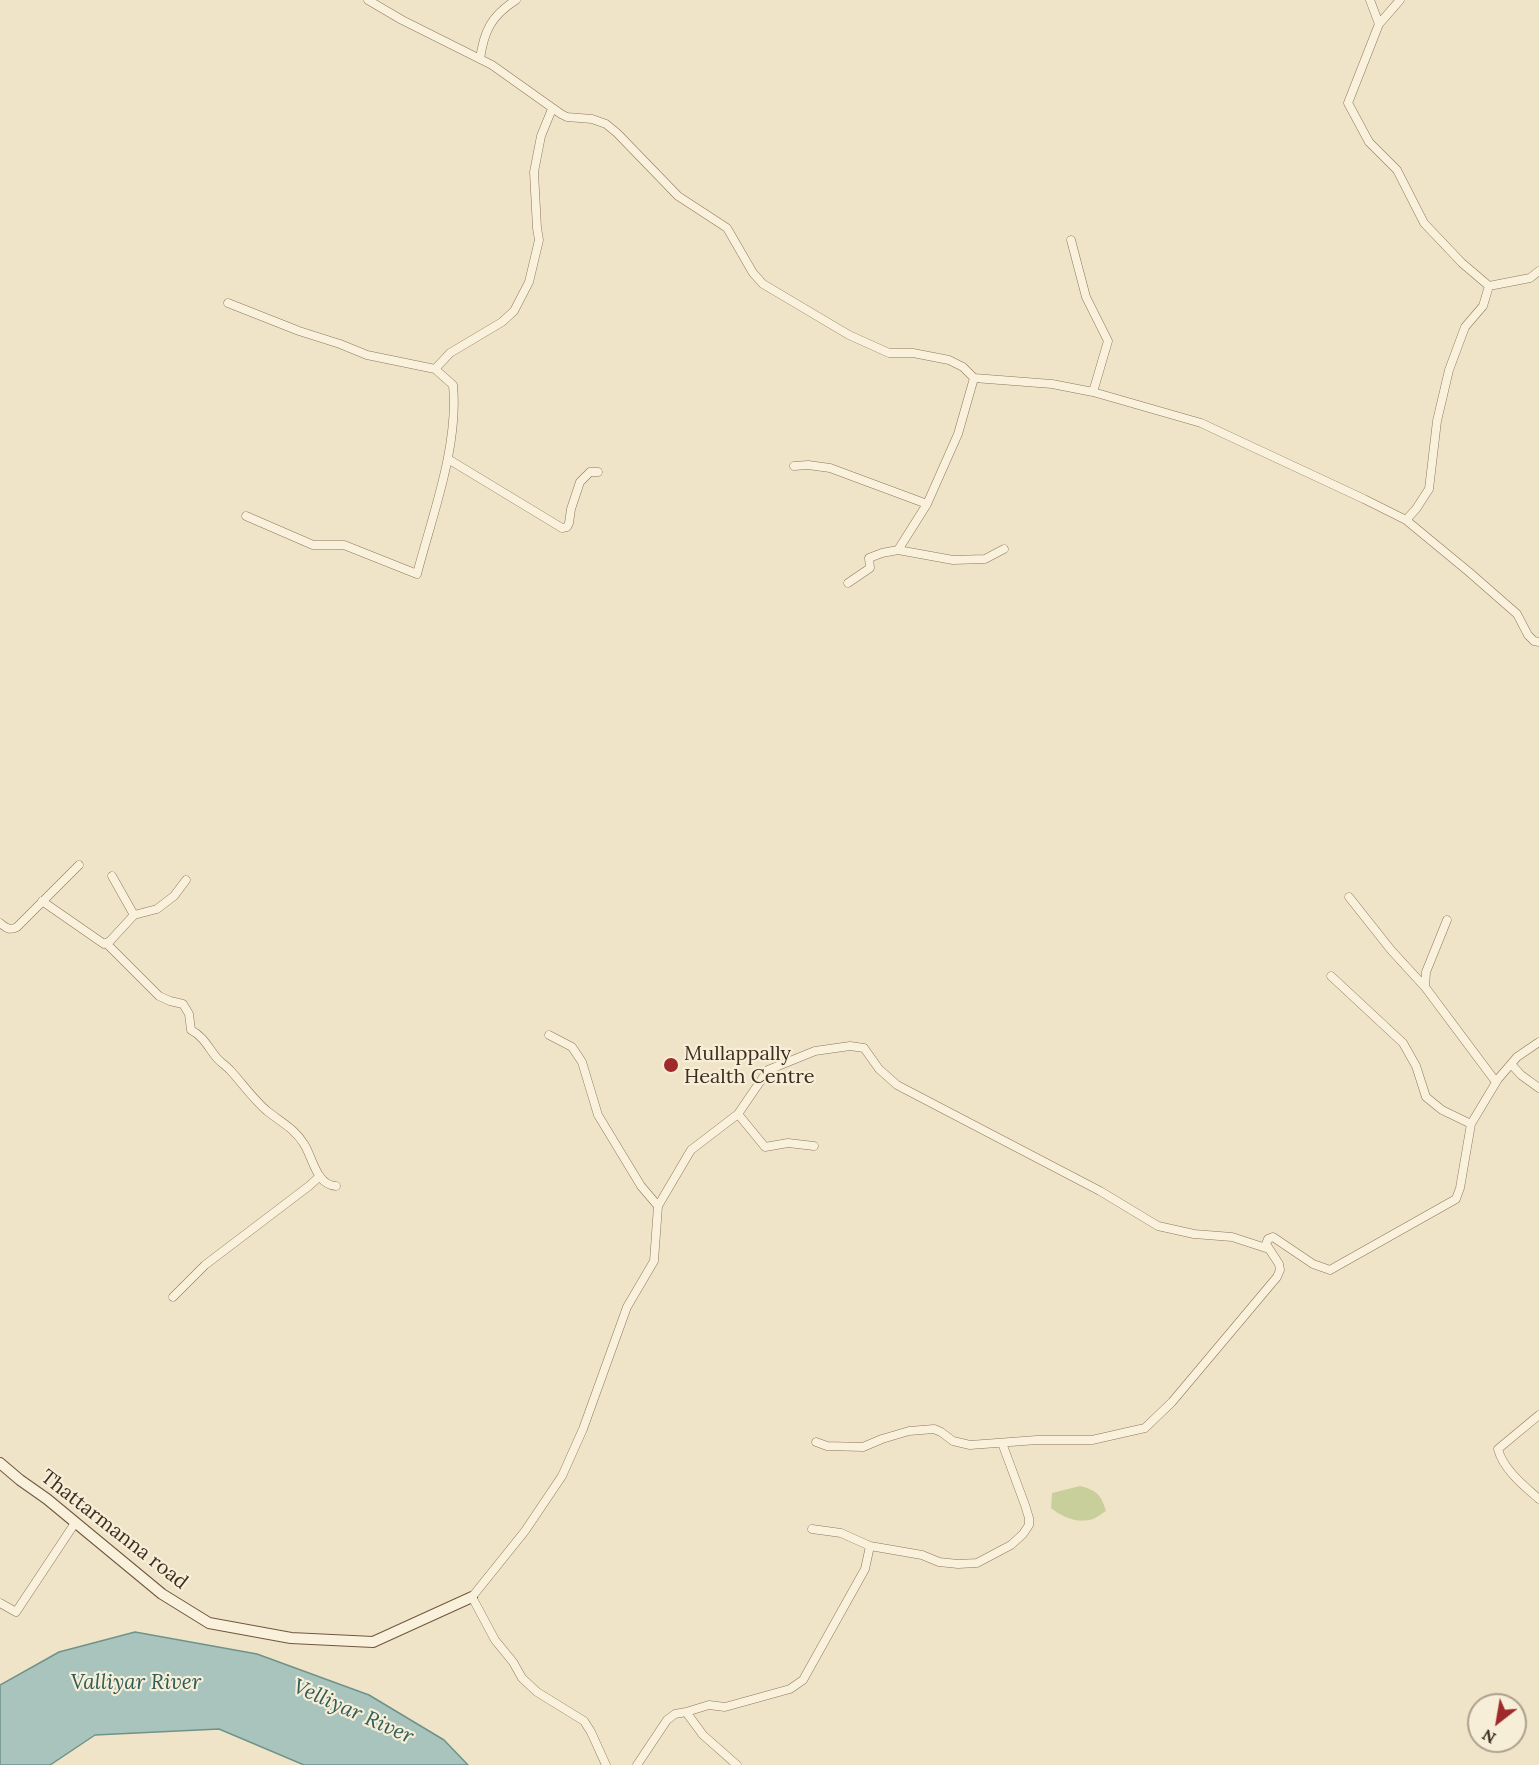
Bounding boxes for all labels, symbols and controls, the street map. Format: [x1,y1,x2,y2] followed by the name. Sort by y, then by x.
[684,1042,815,1089] place label: Mullappally Health Centre
[662,1056,680,1074] marker: Mullappally Health Centre
[36,1465,192,1595] street label: Thattarmanna road
[71,1670,201,1696] water label: Valliyar River
[289,1674,417,1750] water label: Velliyar River
[1467,1693,1527,1753] north arrow
[1478,1725,1499,1748] text: N

